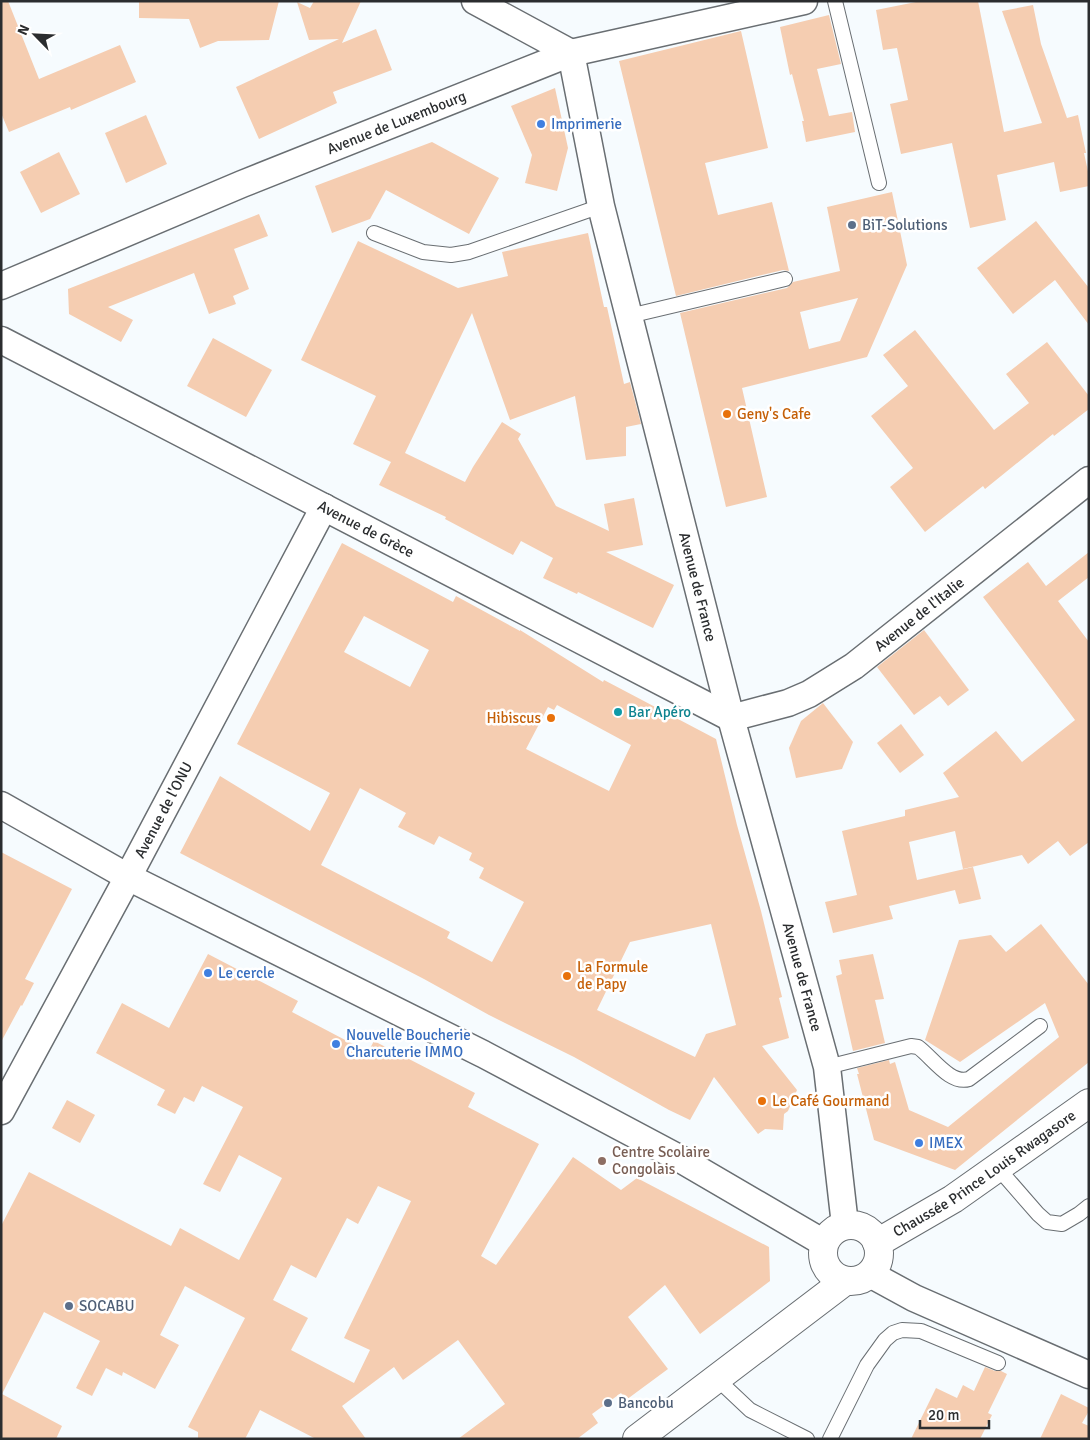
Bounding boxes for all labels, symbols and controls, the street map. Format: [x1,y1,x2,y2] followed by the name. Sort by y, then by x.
[10,10,60,60] north arrow
[14,22,33,38] text: N
[324,87,469,158] street label: Avenue de Luxembourg
[551,115,622,133] place label: Imprimerie
[535,118,547,130] marker: Imprimerie
[862,216,948,234] place label: BiT-Solutions
[846,219,858,231] marker: BiT-Solutions
[737,405,811,423] place label: Geny's Cafe
[721,408,733,420] marker: Geny's Cafe
[315,497,417,561] street label: Avenue de Grèce
[675,530,720,643] street label: Avenue de France
[871,573,968,655] street label: Avenue de l'Italie
[628,703,691,721] place label: Bar Apéro
[612,706,624,718] marker: Bar Apéro
[486,709,541,727] place label: Hibiscus
[545,712,557,724] marker: Hibiscus
[131,759,196,861] street label: Avenue de l'ONU
[779,921,826,1034] street label: Avenue de France
[577,958,648,993] place label: La Formule de Papy
[218,964,275,982] place label: Le cercle
[202,967,214,979] marker: Le cercle
[561,970,573,982] marker: La Formule de Papy
[346,1026,471,1061] place label: Nouvelle Boucherie Charcuterie IMMO
[330,1038,342,1050] marker: Nouvelle Boucherie Charcuterie IMMO
[772,1092,889,1110] place label: Le Café Gourmand
[756,1095,768,1107] marker: Le Café Gourmand
[890,1106,1079,1241] street label: Chaussée Prince Louis Rwagasore
[929,1134,963,1152] place label: IMEX
[913,1137,925,1149] marker: IMEX
[612,1143,710,1178] place label: Centre Scolaire Congolais
[596,1155,608,1167] marker: Centre Scolaire Congolais
[79,1297,135,1315] place label: SOCABU
[63,1300,75,1312] marker: SOCABU
[618,1394,674,1412] place label: Bancobu
[602,1397,614,1409] marker: Bancobu
[920,1398,989,1430] scale bar
[928,1406,959,1424] text: 20 m

